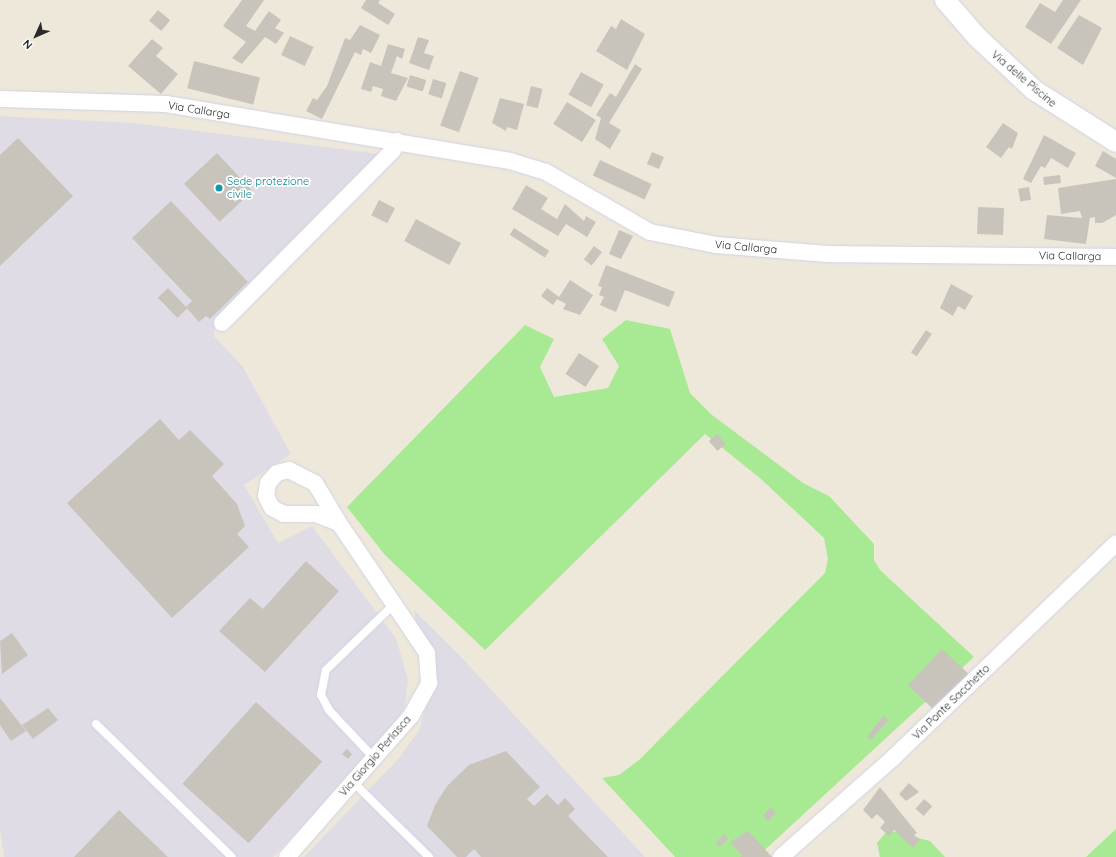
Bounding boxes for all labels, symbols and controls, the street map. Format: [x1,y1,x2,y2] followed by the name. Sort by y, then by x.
[16,16,56,56] north arrow
[20,37,35,52] text: N
[989,48,1059,110] street label: Via delle Piscine
[167,99,231,121] street label: Via Callarga
[227,175,309,201] place label: Sede protezione civile
[214,183,224,193] marker: Sede protezione civile
[714,238,778,256] street label: Via Callarga
[1039,249,1101,263] street label: Via Callarga
[910,662,992,742] street label: Via Ponte Sacchetto
[336,713,414,799] street label: Via Giorgio Perlasca

